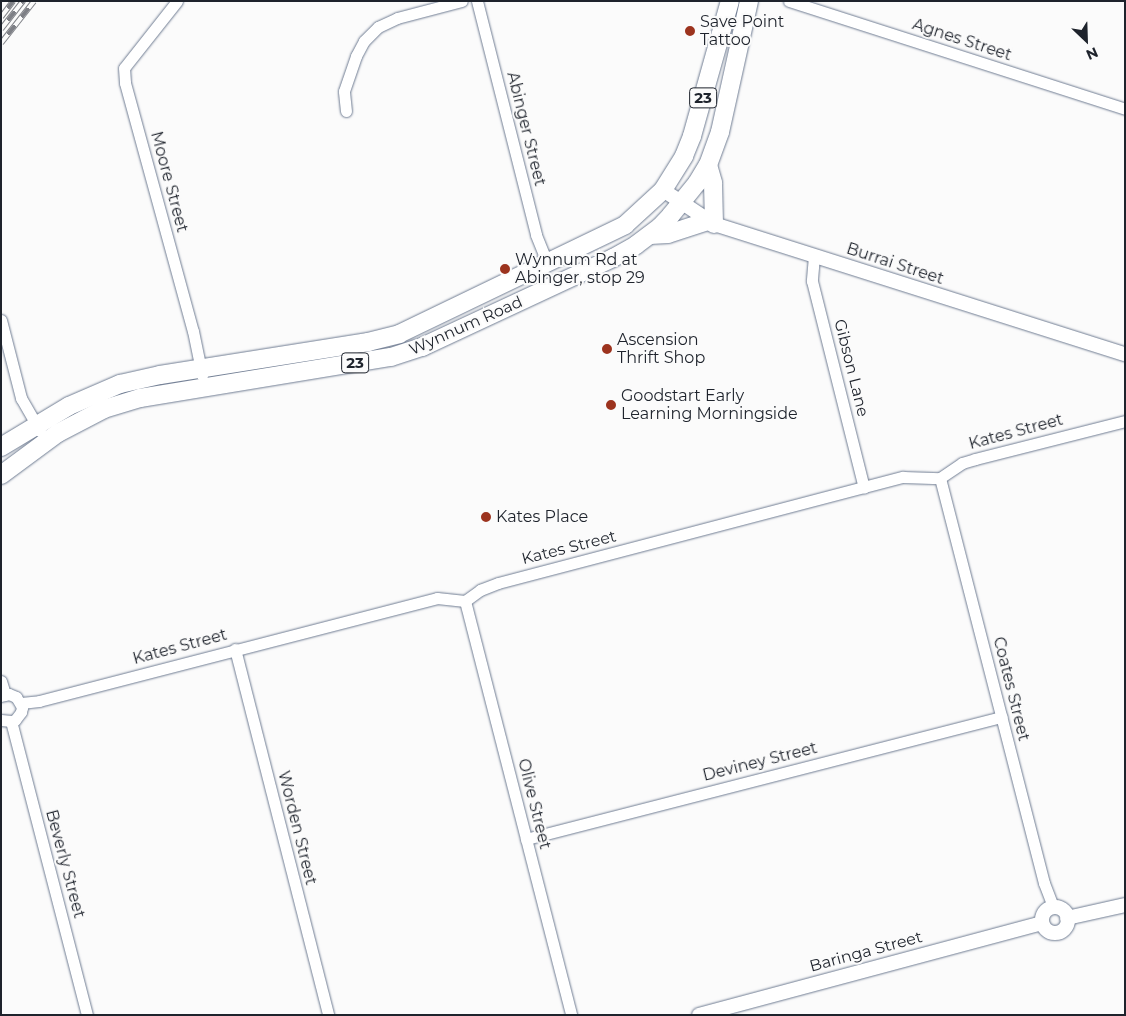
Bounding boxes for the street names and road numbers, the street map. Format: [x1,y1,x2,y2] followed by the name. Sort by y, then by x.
[910,15,1014,65] street label: Agnes Street
[503,70,549,188] street label: Abinger Street
[688,86,718,110] road number: 23
[146,129,192,235] street label: Moore Street
[844,239,946,289] street label: Burrai Street
[406,292,526,360] street label: Wynnum Road
[830,317,872,419] street label: Gibson Lane
[340,350,370,376] road number: 23
[967,410,1065,454] street label: Kates Street
[520,527,618,569] street label: Kates Street
[131,625,229,669] street label: Kates Street
[989,635,1033,743] street label: Coates Street
[701,738,819,786] street label: Deviney Street
[513,757,555,851] street label: Olive Street
[274,769,320,887] street label: Worden Street
[41,808,89,920] street label: Beverly Street
[808,928,924,976] street label: Baringa Street

